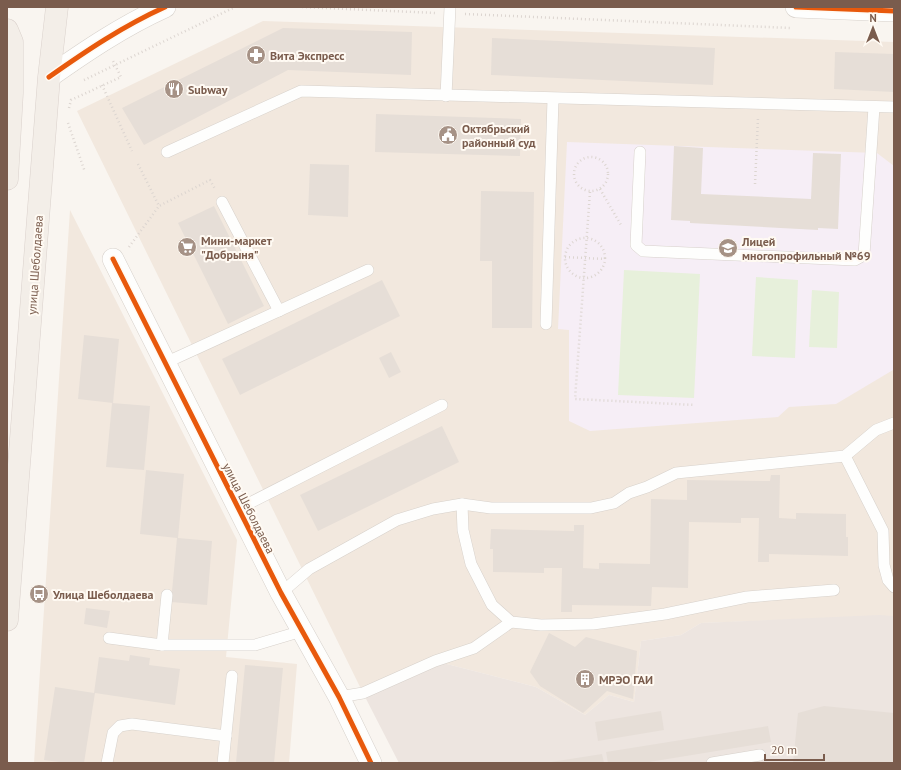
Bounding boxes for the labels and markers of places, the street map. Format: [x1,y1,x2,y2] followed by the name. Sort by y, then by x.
[245,44,267,66] pharmacy icon: Вита Экспресс
[270,48,345,63] place label: Вита Экспресс
[163,78,185,100] restaurant icon: Subway
[188,82,228,97] place label: Subway
[462,121,536,150] place label: Октябрьский районный суд
[437,124,459,146] public building icon: Октябрьский районный суд
[201,233,272,262] place label: Мини-маркет "Добрыня"
[741,234,871,263] place label: Лицей многопрофильный №69
[176,236,198,258] supermarket icon: Мини-маркет "Добрыня"
[717,237,739,259] school or university icon: Лицей многопрофильный №69
[28,583,50,605] bus stop icon: Улица Шеболдаева
[52,587,154,602] place label: Улица Шеболдаева
[574,668,596,690] building icon: МРЭО ГАИ
[599,672,653,687] place label: МРЭО ГАИ

